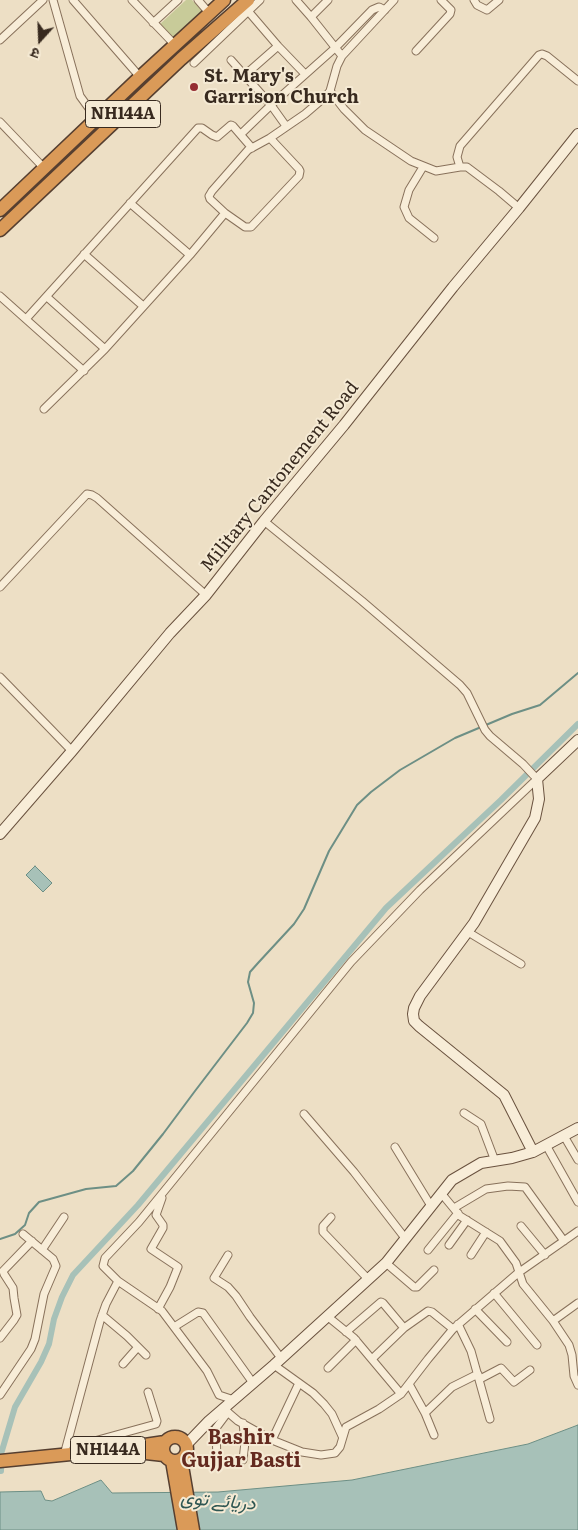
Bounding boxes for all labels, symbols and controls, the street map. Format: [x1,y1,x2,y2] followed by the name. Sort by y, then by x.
[15,15,65,65] north arrow
[28,43,42,65] text: उ
[204,66,359,108] place label: St. Mary's Garrison Church
[188,81,200,93] marker: St. Mary's Garrison Church
[86,100,160,128] road number: NH144A
[196,377,364,577] street label: Military Cantonement Road
[181,1426,301,1473] district label: Bashir Gujjar Basti
[70,1436,146,1464] road number: NH144A
[180,1486,256,1516] water label: دریائے توی

